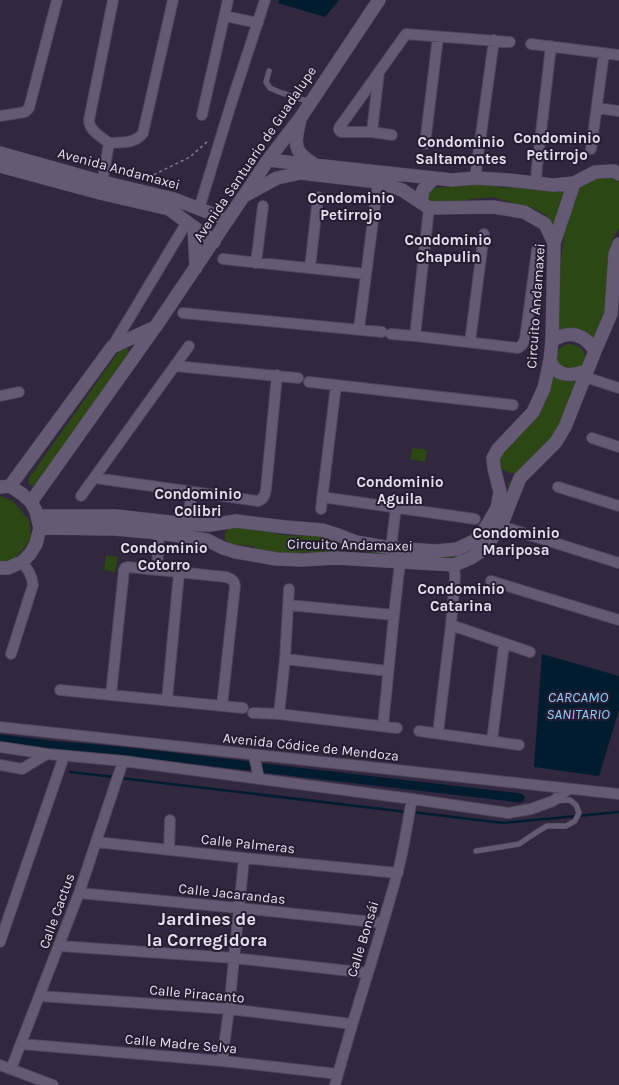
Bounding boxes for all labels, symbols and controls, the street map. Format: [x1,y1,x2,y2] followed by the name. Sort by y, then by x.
[190,63,320,245] street label: Avenida Santuario de Guadalupe
[514,129,600,164] district label: Condominio Petirrojo
[415,133,507,168] district label: Condominio Saltamontes
[56,145,182,193] street label: Avenida Andamaxei
[308,189,394,224] district label: Condominio Petirrojo
[405,231,491,266] district label: Condominio Chapulin
[523,243,549,369] street label: Circuito Andamaxei
[357,473,443,508] district label: Condominio Aguila
[155,485,241,520] district label: Condominio Colibri
[473,524,559,559] district label: Condominio Mariposa
[287,535,413,555] street label: Circuito Andamaxei
[121,539,207,574] district label: Condominio Cotorro
[418,580,504,615] district label: Condominio Catarina
[546,688,610,723] water label: CARCAMO SANITARIO
[222,729,400,765] street label: Avenida Códice de Mendoza
[200,831,296,857] street label: Calle Palmeras
[35,871,79,951] street label: Calle Cactus
[178,880,286,908] street label: Calle Jacarandas
[343,899,383,979] street label: Calle Bonsái
[146,908,268,951] district label: Jardines de la Corregidora
[149,981,245,1007] street label: Calle Piracanto
[124,1031,238,1057] street label: Calle Madre Selva

